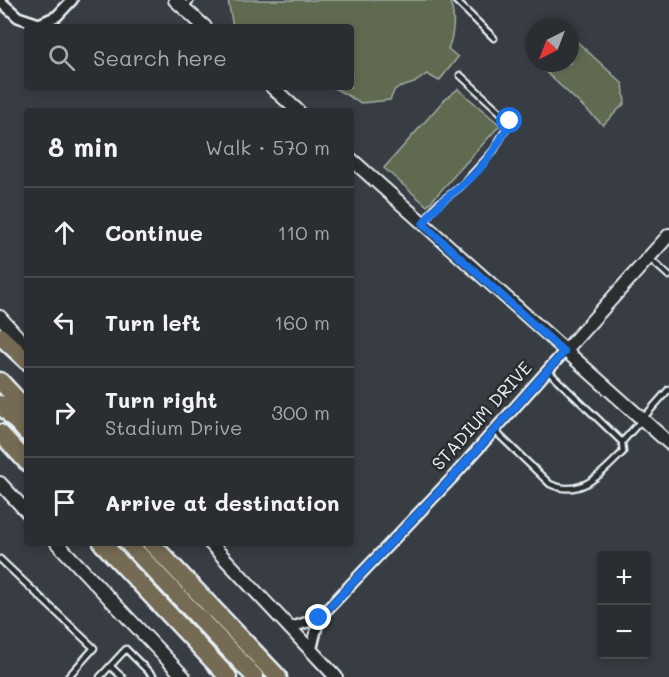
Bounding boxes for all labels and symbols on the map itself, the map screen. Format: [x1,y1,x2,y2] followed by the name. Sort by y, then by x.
[525,18,579,72] north arrow
[496,107,522,133] route start
[426,356,537,475] street label: STADIUM DRIVE
[305,604,331,630] route end

